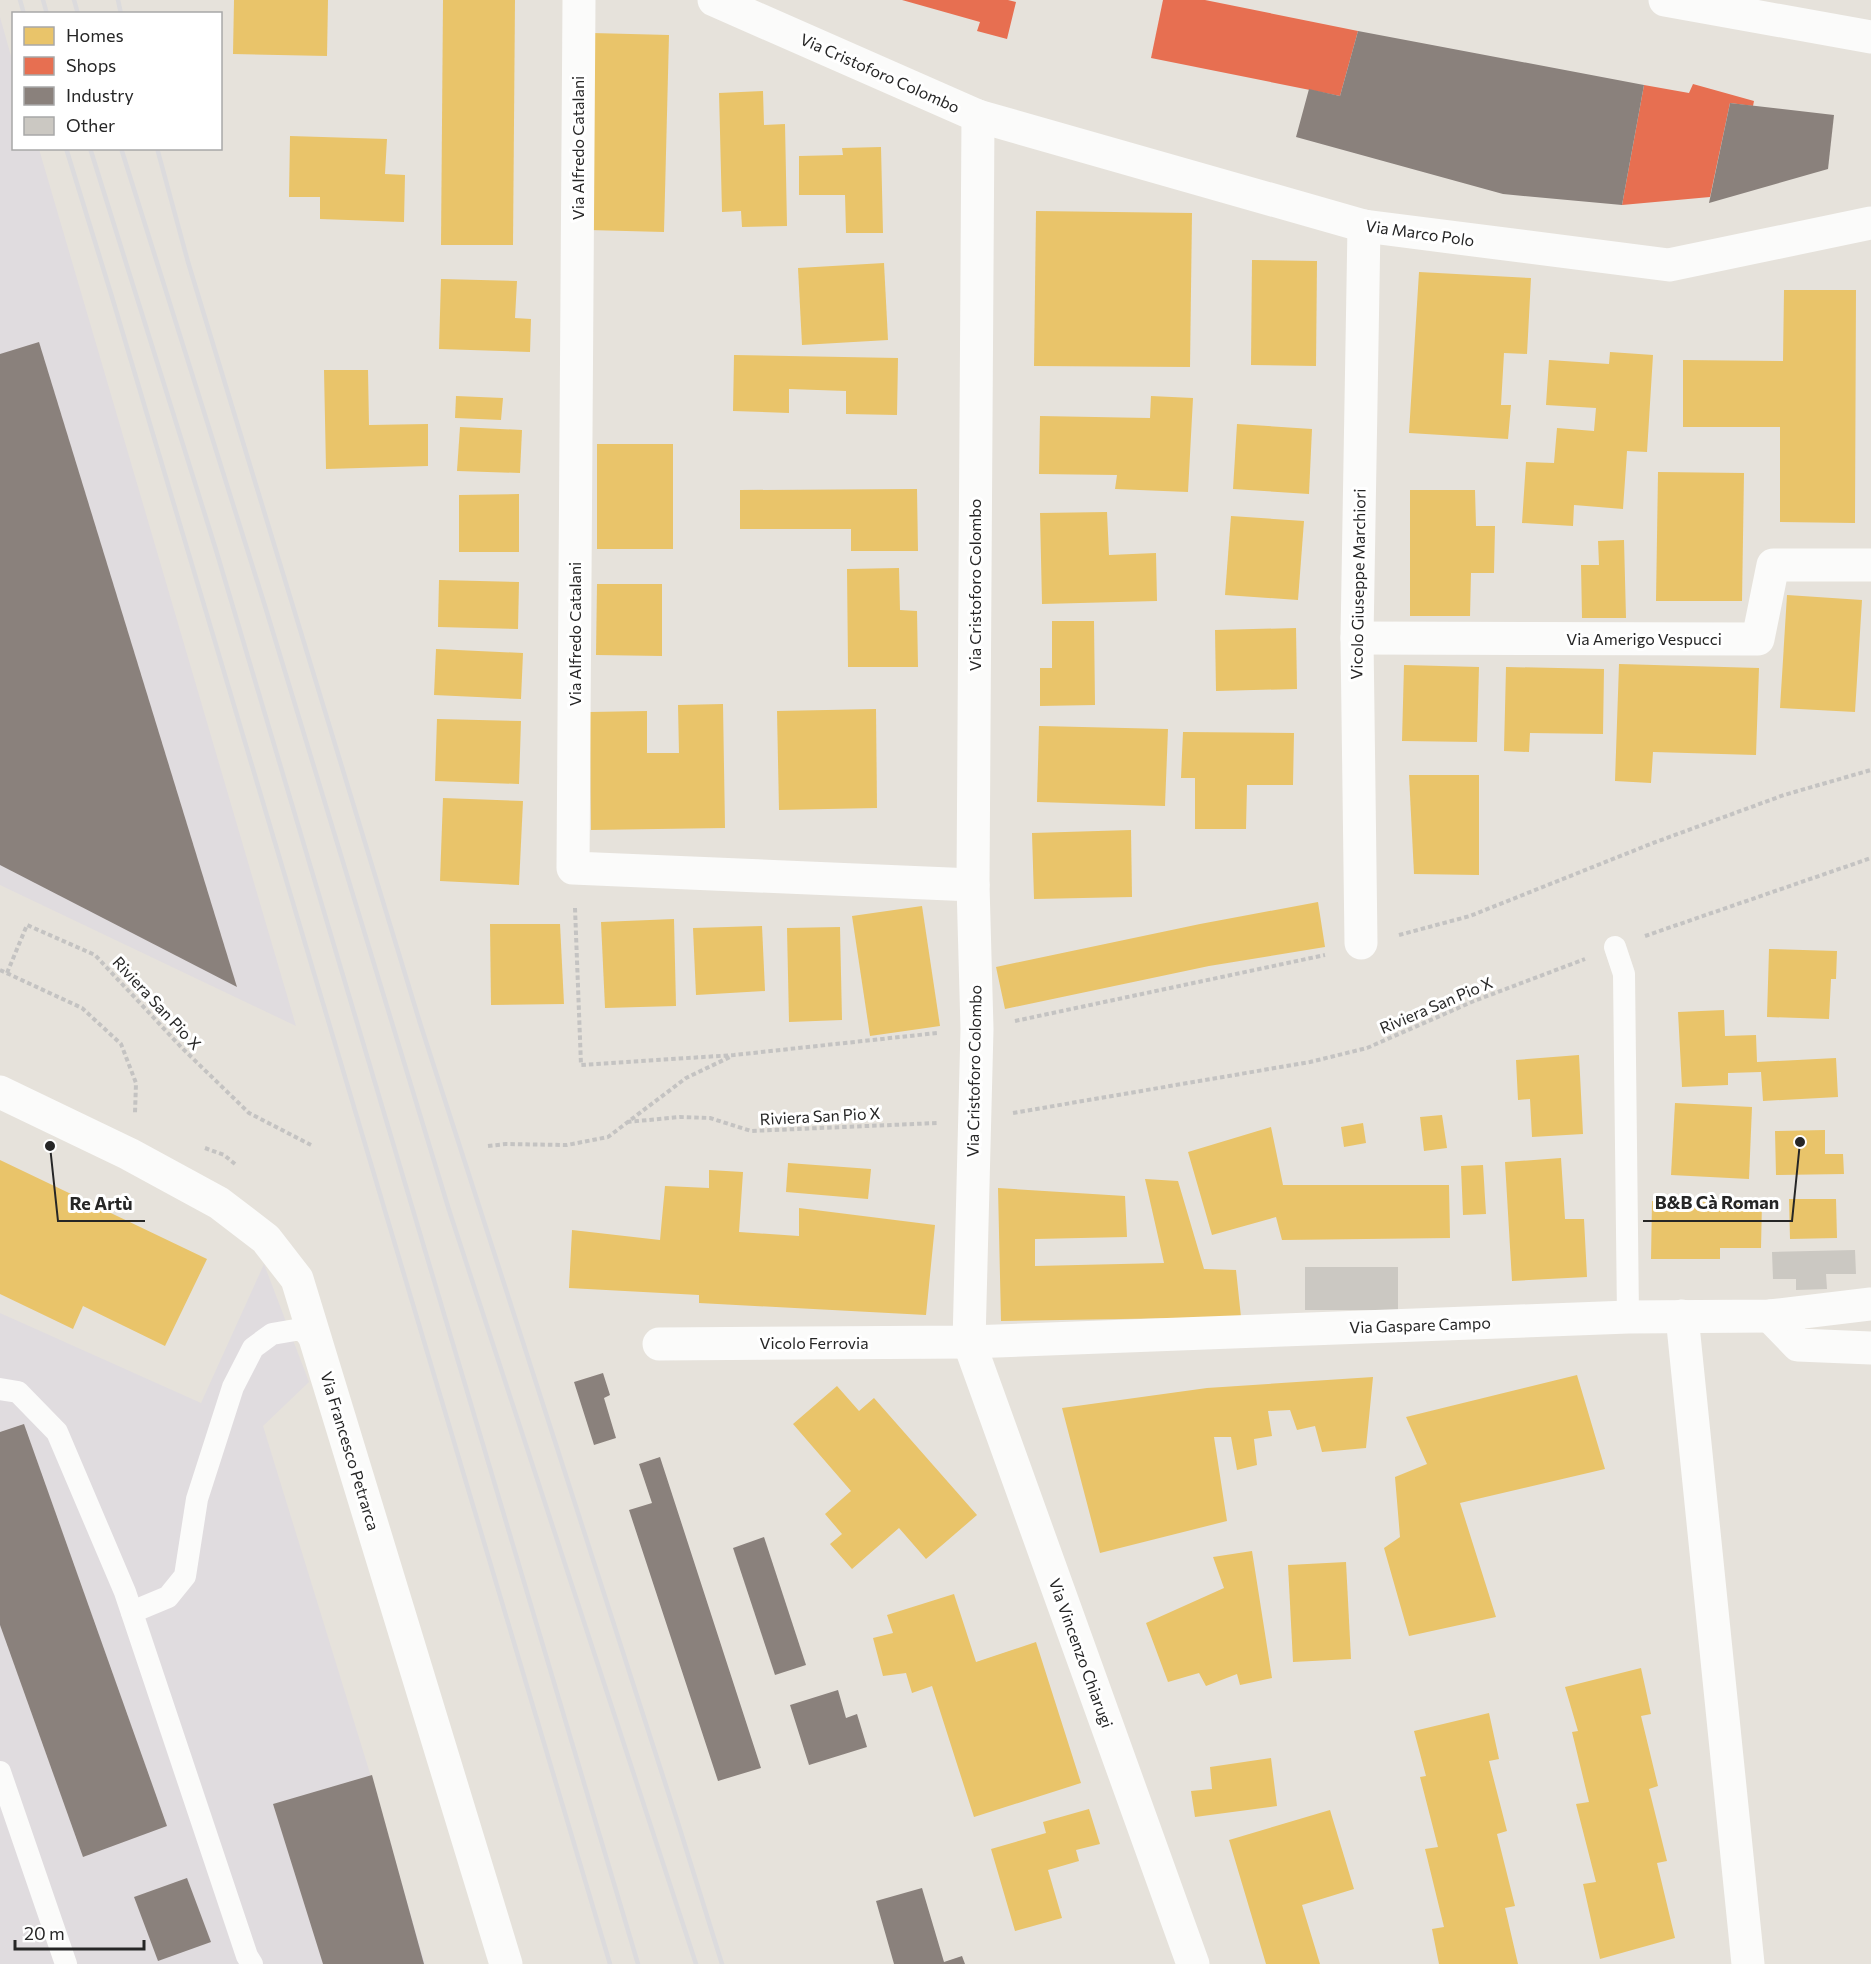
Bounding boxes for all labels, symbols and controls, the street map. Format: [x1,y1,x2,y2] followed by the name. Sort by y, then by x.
[12,12,222,150] legend
[66,24,124,46] text: Homes
[798,29,963,116] street label: Via Cristoforo Colombo
[66,54,116,76] text: Shops
[568,76,587,220] street label: Via Alfredo Catalani
[66,84,134,106] text: Industry
[66,114,115,136] text: Other
[1364,215,1476,250] street label: Via Marco Polo
[1346,488,1369,680] street label: Vicolo Giuseppe Marchiori
[965,499,984,671] street label: Via Cristoforo Colombo
[565,562,584,706] street label: Via Alfredo Catalani
[1566,629,1722,648] street label: Via Amerigo Vespucci
[109,952,206,1053] street label: Riviera San Pio X
[1376,972,1495,1037] street label: Riviera San Pio X
[962,985,985,1157] street label: Via Cristoforo Colombo
[759,1103,881,1128] street label: Riviera San Pio X
[58,1185,145,1221] callout: Re Artù
[1643,1185,1792,1221] callout: B&B Cà Roman
[1655,1191,1779,1213] text: B&B Cà Roman
[70,1192,132,1214] text: Re Artù
[1349,1313,1491,1336] street label: Via Gaspare Campo
[760,1333,869,1352] street label: Vicolo Ferrovia
[317,1369,384,1533] street label: Via Francesco Petrarca
[1046,1576,1117,1730] street label: Via Vincenzo Chiarugi
[15,1913,144,1951] scale bar
[24,1922,65,1944] text: 20 m

